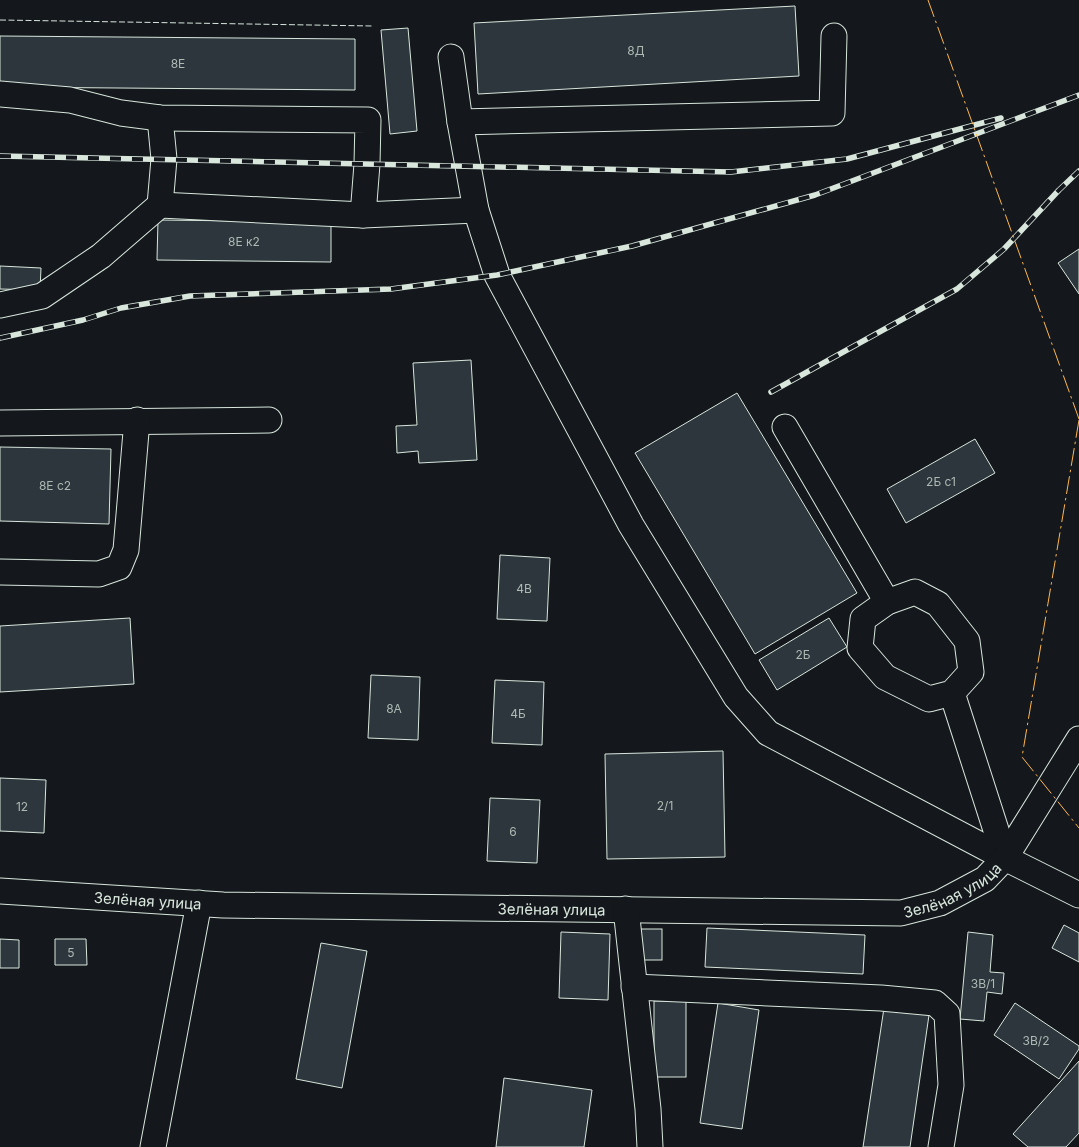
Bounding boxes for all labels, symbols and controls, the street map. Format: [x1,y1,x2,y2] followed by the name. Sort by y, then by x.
[627,43,645,58] house number: 8Д
[171,56,185,71] house number: 8Е
[228,234,260,249] house number: 8Е к2
[926,474,956,489] house number: 2Б с1
[39,478,71,493] house number: 8Е с2
[516,581,532,596] house number: 4В
[795,647,811,662] house number: 2Б
[386,701,402,716] house number: 8А
[510,706,526,721] house number: 4Б
[657,798,673,813] house number: 2/1
[16,799,28,814] house number: 12
[509,824,517,839] house number: 6
[901,859,1005,922] street label: Зелёная улица
[93,887,202,913] street label: Зелёная улица
[497,899,606,919] street label: Зелёная улица
[67,945,75,960] house number: 5
[971,976,995,991] house number: 3В/1
[1023,1033,1049,1048] house number: 3В/2

